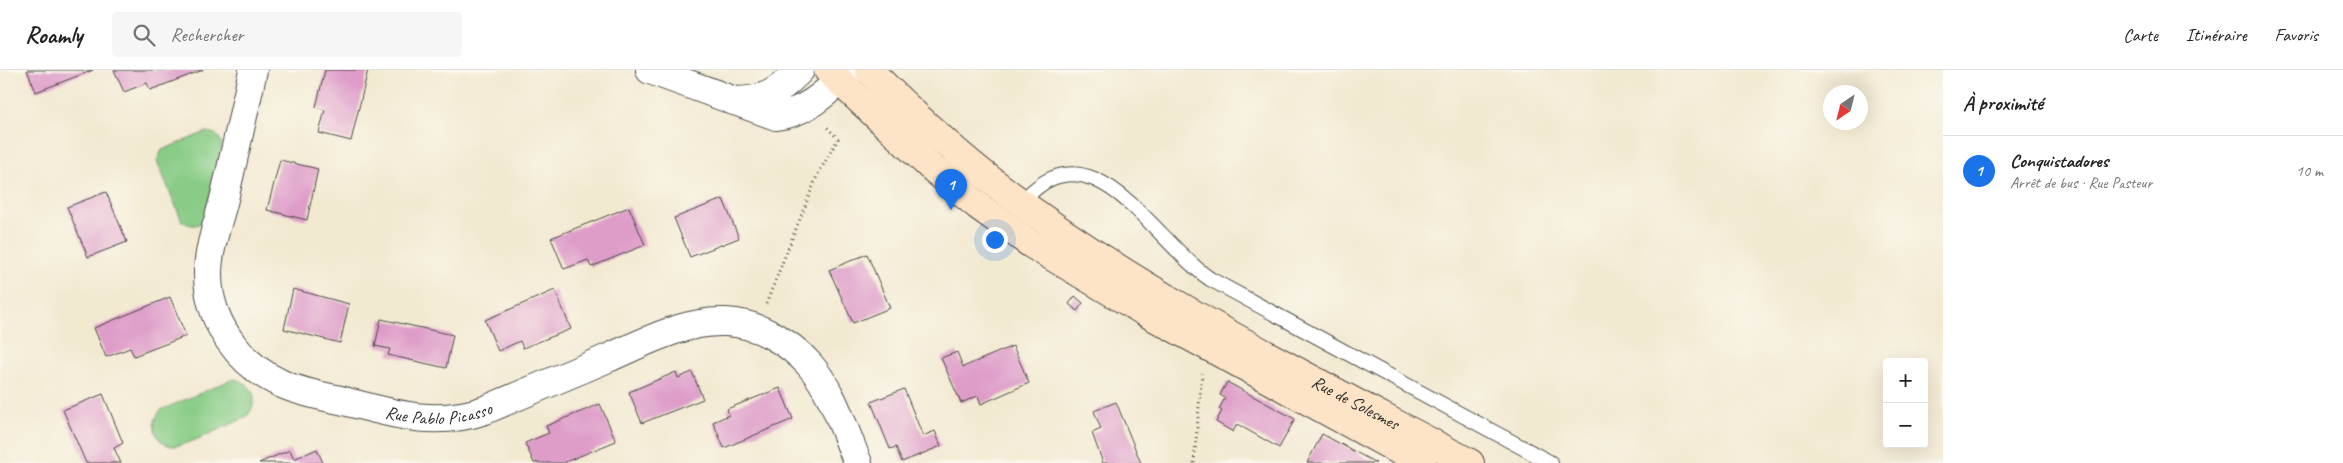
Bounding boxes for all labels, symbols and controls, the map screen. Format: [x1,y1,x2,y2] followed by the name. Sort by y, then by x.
[112,12,462,57] search box
[25,20,82,50] text: Roamly
[130,21,158,49] icon: search
[170,23,243,47] text: Rechercher
[2123,24,2158,46] text: Carte
[2186,24,2247,46] text: Itinéraire
[2275,24,2318,46] text: Favoris
[1823,85,1868,130] north arrow
[1963,90,2043,116] text: À proximité
[2010,149,2108,173] text: Conquistadores
[1975,161,1983,181] text: 1
[2296,161,2323,181] text: 10 m
[935,169,967,210] pin: 1
[2010,173,2152,193] text: Arrêt de bus · Rue Pasteur
[982,227,1008,253] your location
[1883,358,1928,448] map controls
[1883,358,1928,403] button: +
[1308,371,1404,435] street label: Rue de Solesmes
[383,397,497,429] street label: Rue Pablo Picasso
[1883,403,1928,448] button: −

